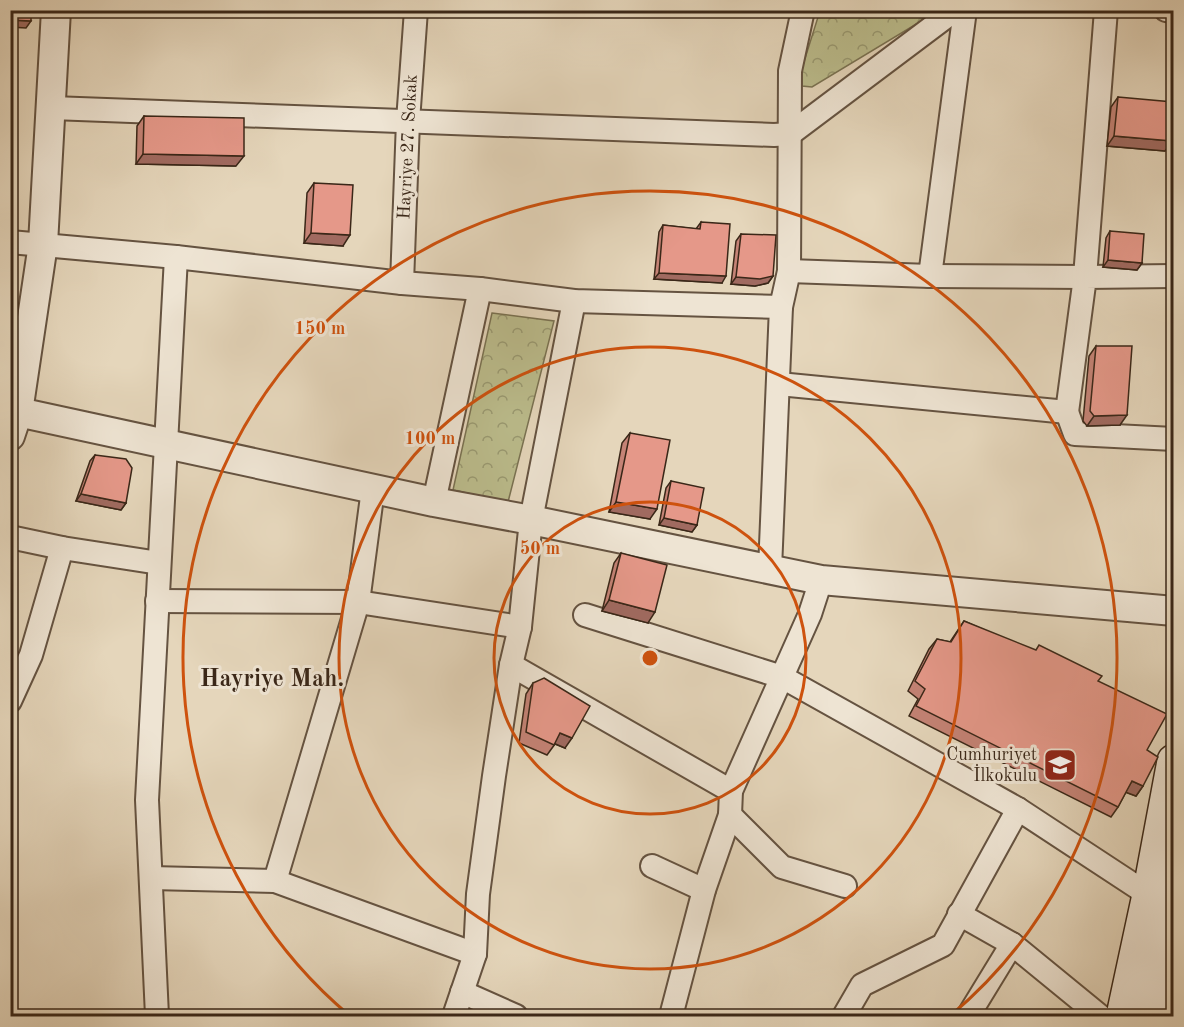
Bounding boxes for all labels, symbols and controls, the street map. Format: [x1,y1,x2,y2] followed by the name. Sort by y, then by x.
[395,74,421,220] street label: Hayriye 27. Sokak
[295,320,345,338] text: 150 m
[405,430,455,448] text: 100 m
[520,540,560,558] text: 50 m
[640,648,660,668] centre of rings
[200,668,344,692] district label: Hayriye Mah.
[946,746,1037,785] place label: Cumhuriyet İlkokulu
[1042,747,1078,783] school or university icon: Cumhuriyet İlkokulu

